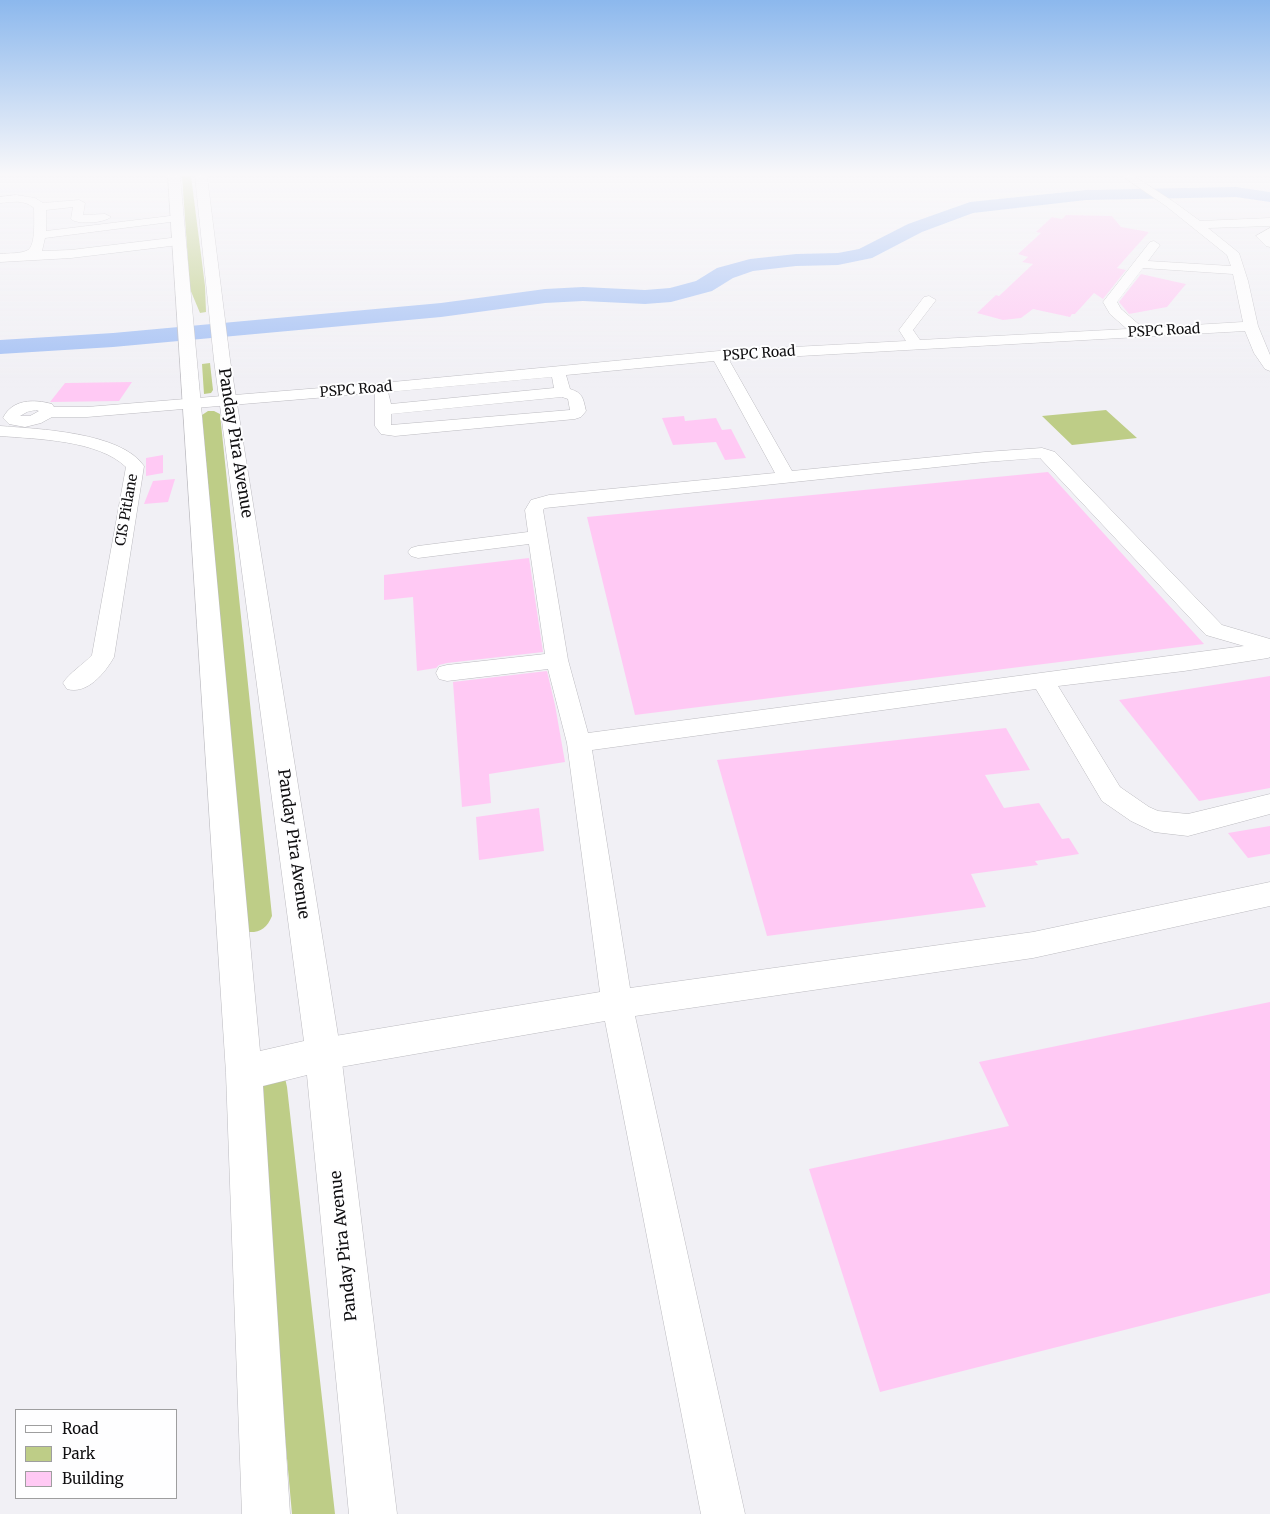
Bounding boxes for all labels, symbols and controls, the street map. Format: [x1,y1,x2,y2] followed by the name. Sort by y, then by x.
[1127,321,1201,341] street label: PSPC Road
[722,343,796,365] street label: PSPC Road
[214,367,256,519] street label: Panday Pira Avenue
[319,378,393,402] street label: PSPC Road
[112,473,142,547] street label: CIS Pitlane
[273,768,313,920] street label: Panday Pira Avenue
[327,1170,361,1322] street label: Panday Pira Avenue
[15,1409,178,1499] legend
[62,1419,98,1438] text: Road
[62,1444,95,1463] text: Park
[62,1469,124,1488] text: Building

